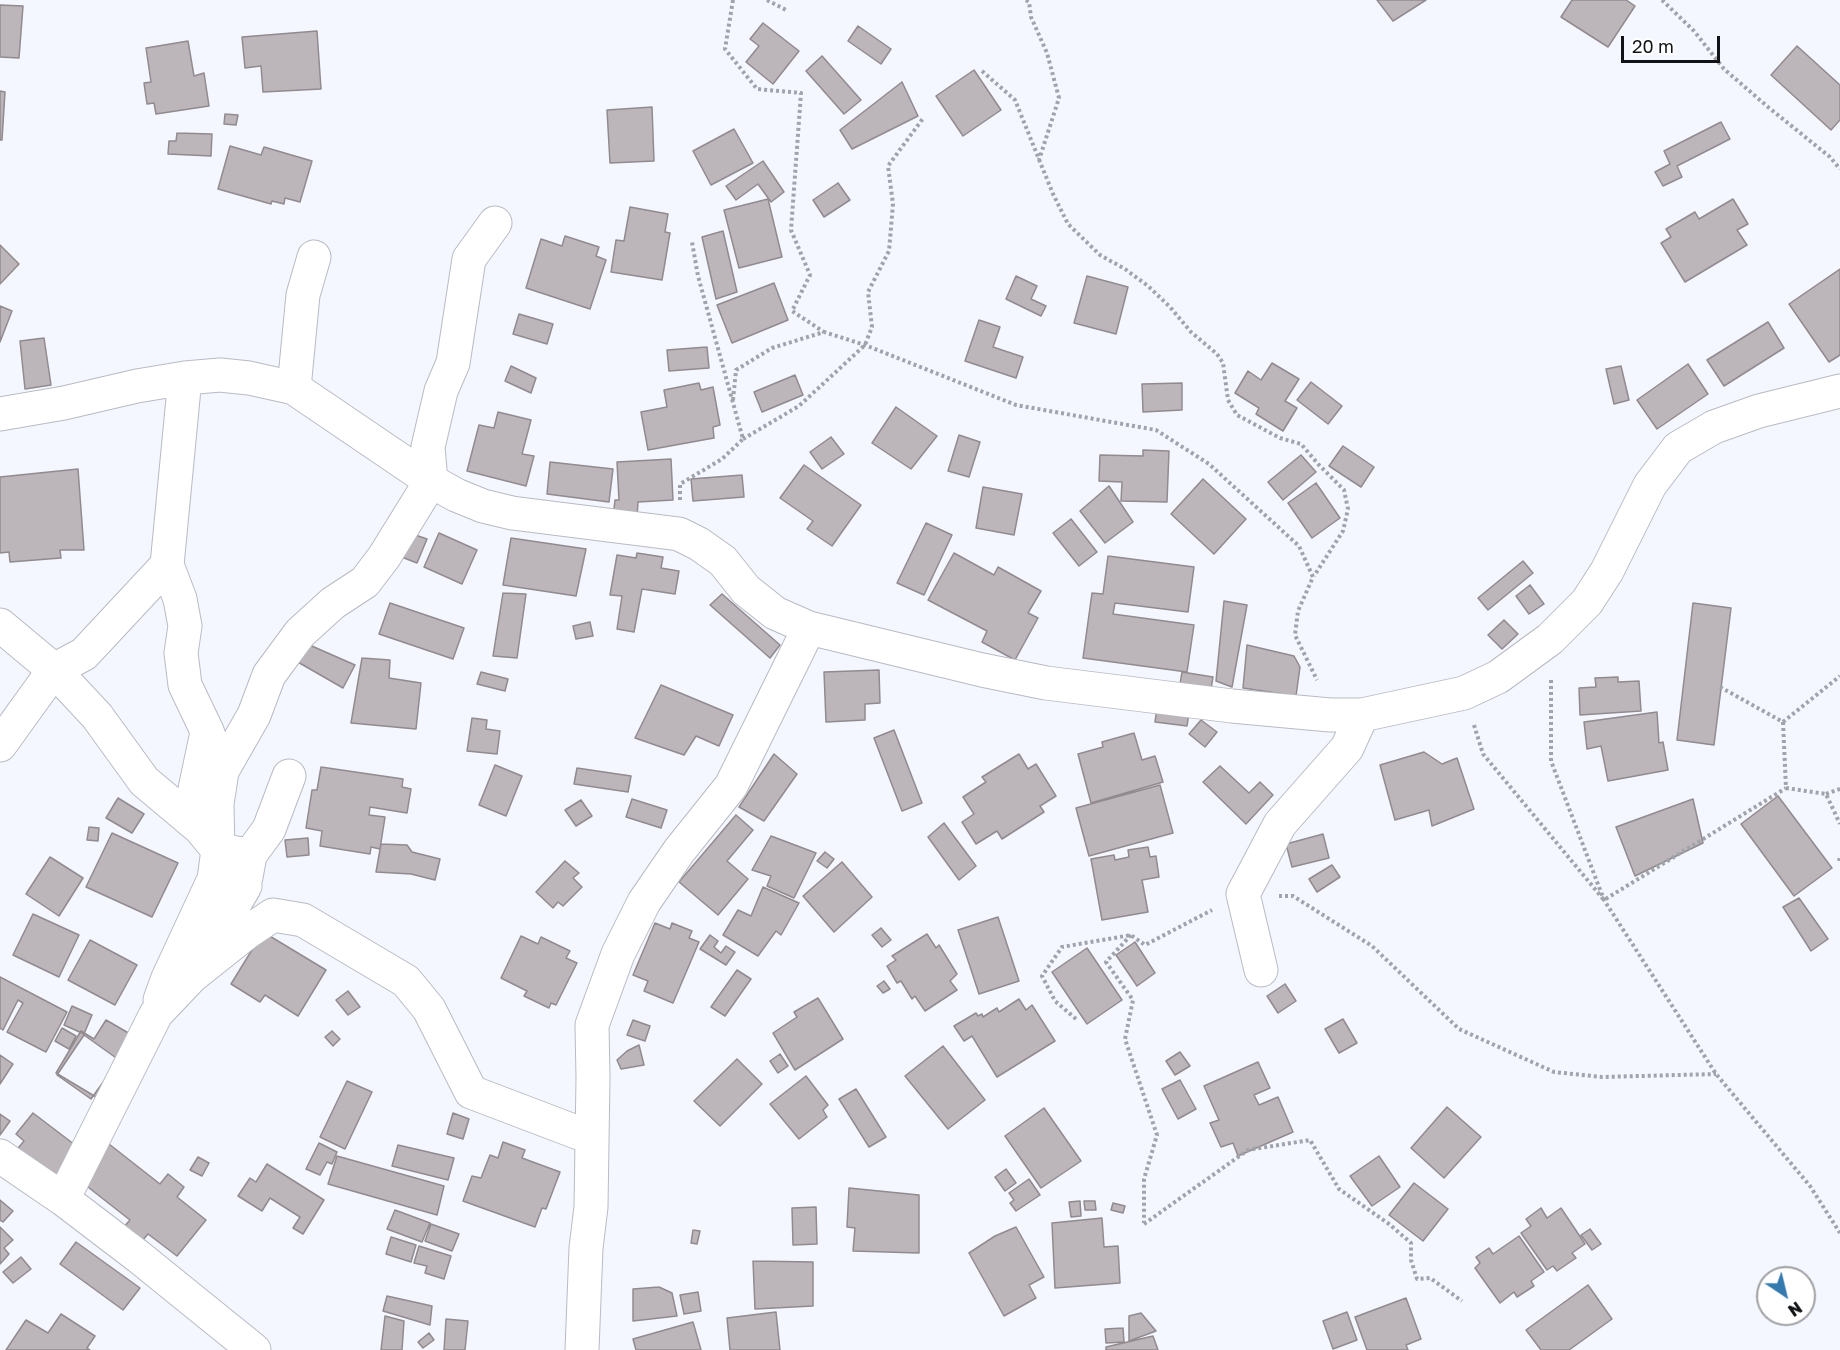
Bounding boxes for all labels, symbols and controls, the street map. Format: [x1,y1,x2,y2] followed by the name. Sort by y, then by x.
[1624,24,1723,62] scale bar
[1632,35,1674,57] text: 20 m
[1756,1266,1816,1326] north arrow
[1784,1297,1806,1321] text: N

